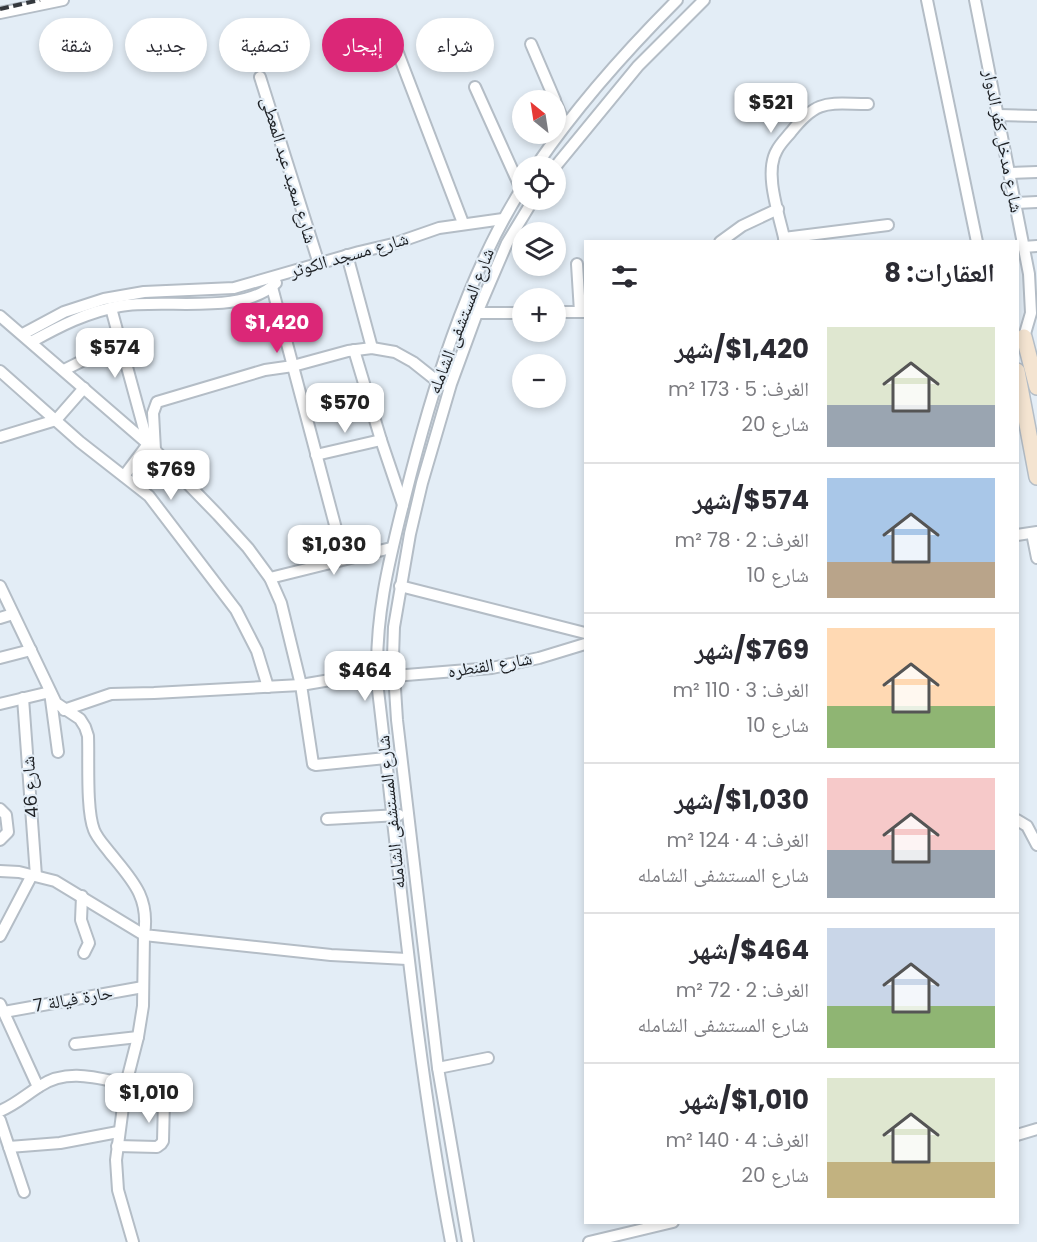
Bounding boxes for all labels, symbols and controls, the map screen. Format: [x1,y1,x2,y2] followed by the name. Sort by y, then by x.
[39,18,113,72] chip: شقة
[125,18,207,72] chip: جديد
[219,18,310,72] chip: تصفية
[322,18,404,72] chip: إيجار
[416,18,494,72] chip: شراء
[977,66,1030,215] street label: شارع مدخل كفر الدوار
[735,83,807,134] pin: $521
[748,88,794,116] text: $521
[512,90,566,144] north arrow
[512,90,566,408] map controls
[255,93,324,246] street label: شارع سعيد عبد المعطى
[512,156,566,210] button: locate
[512,222,566,276] button: layers
[285,226,411,284] street label: شارع مسجد الكوثر
[421,244,500,397] street label: شارع المستشفى الشامله
[884,255,995,291] text: العقارات: 8
[608,260,641,293] icon: filters
[512,288,566,342] button: +
[228,303,326,354] pin: $1,420
[245,308,309,336] text: $1,420
[79,328,151,379] pin: $574
[675,331,809,367] text: $1,420/شهر
[90,333,140,361] text: $574
[875,351,947,423] icon: home
[512,354,566,408] button: −
[668,375,809,403] text: الغرف: 5 · 173 m²
[309,383,381,434] pin: $570
[320,388,370,416] text: $570
[742,410,809,438] text: شارع 20
[135,450,207,501] pin: $769
[147,455,195,483] text: $769
[693,482,809,518] text: $574/شهر
[875,502,947,574] icon: home
[285,525,383,576] pin: $1,030
[675,526,809,554] text: الغرف: 2 · 78 m²
[302,530,366,558] text: $1,030
[747,561,809,589] text: شارع 10
[695,632,809,668] text: $769/شهر
[446,645,534,684] street label: شارع القنطره
[329,651,401,702] pin: $464
[875,652,947,724] icon: home
[339,656,391,684] text: $464
[672,676,809,704] text: الغرف: 3 · 110 m²
[747,711,809,739] text: شارع 10
[370,734,411,890] street label: شارع المستشفى الشامله
[15,755,44,819] street label: شارع 46
[674,782,809,818] text: $1,030/شهر
[875,802,947,874] icon: home
[667,826,809,854] text: الغرف: 4 · 124 m²
[637,861,809,889] text: شارع المستشفى الشامله
[690,932,809,968] text: $464/شهر
[875,952,947,1024] icon: home
[676,976,809,1004] text: الغرف: 2 · 72 m²
[31,979,115,1018] street label: حارة فيالة 7
[637,1011,809,1039] text: شارع المستشفى الشامله
[100,1073,198,1124] pin: $1,010
[119,1078,179,1106] text: $1,010
[680,1082,809,1118] text: $1,010/شهر
[875,1102,947,1174] icon: home
[665,1126,809,1154] text: الغرف: 4 · 140 m²
[742,1161,809,1189] text: شارع 20

